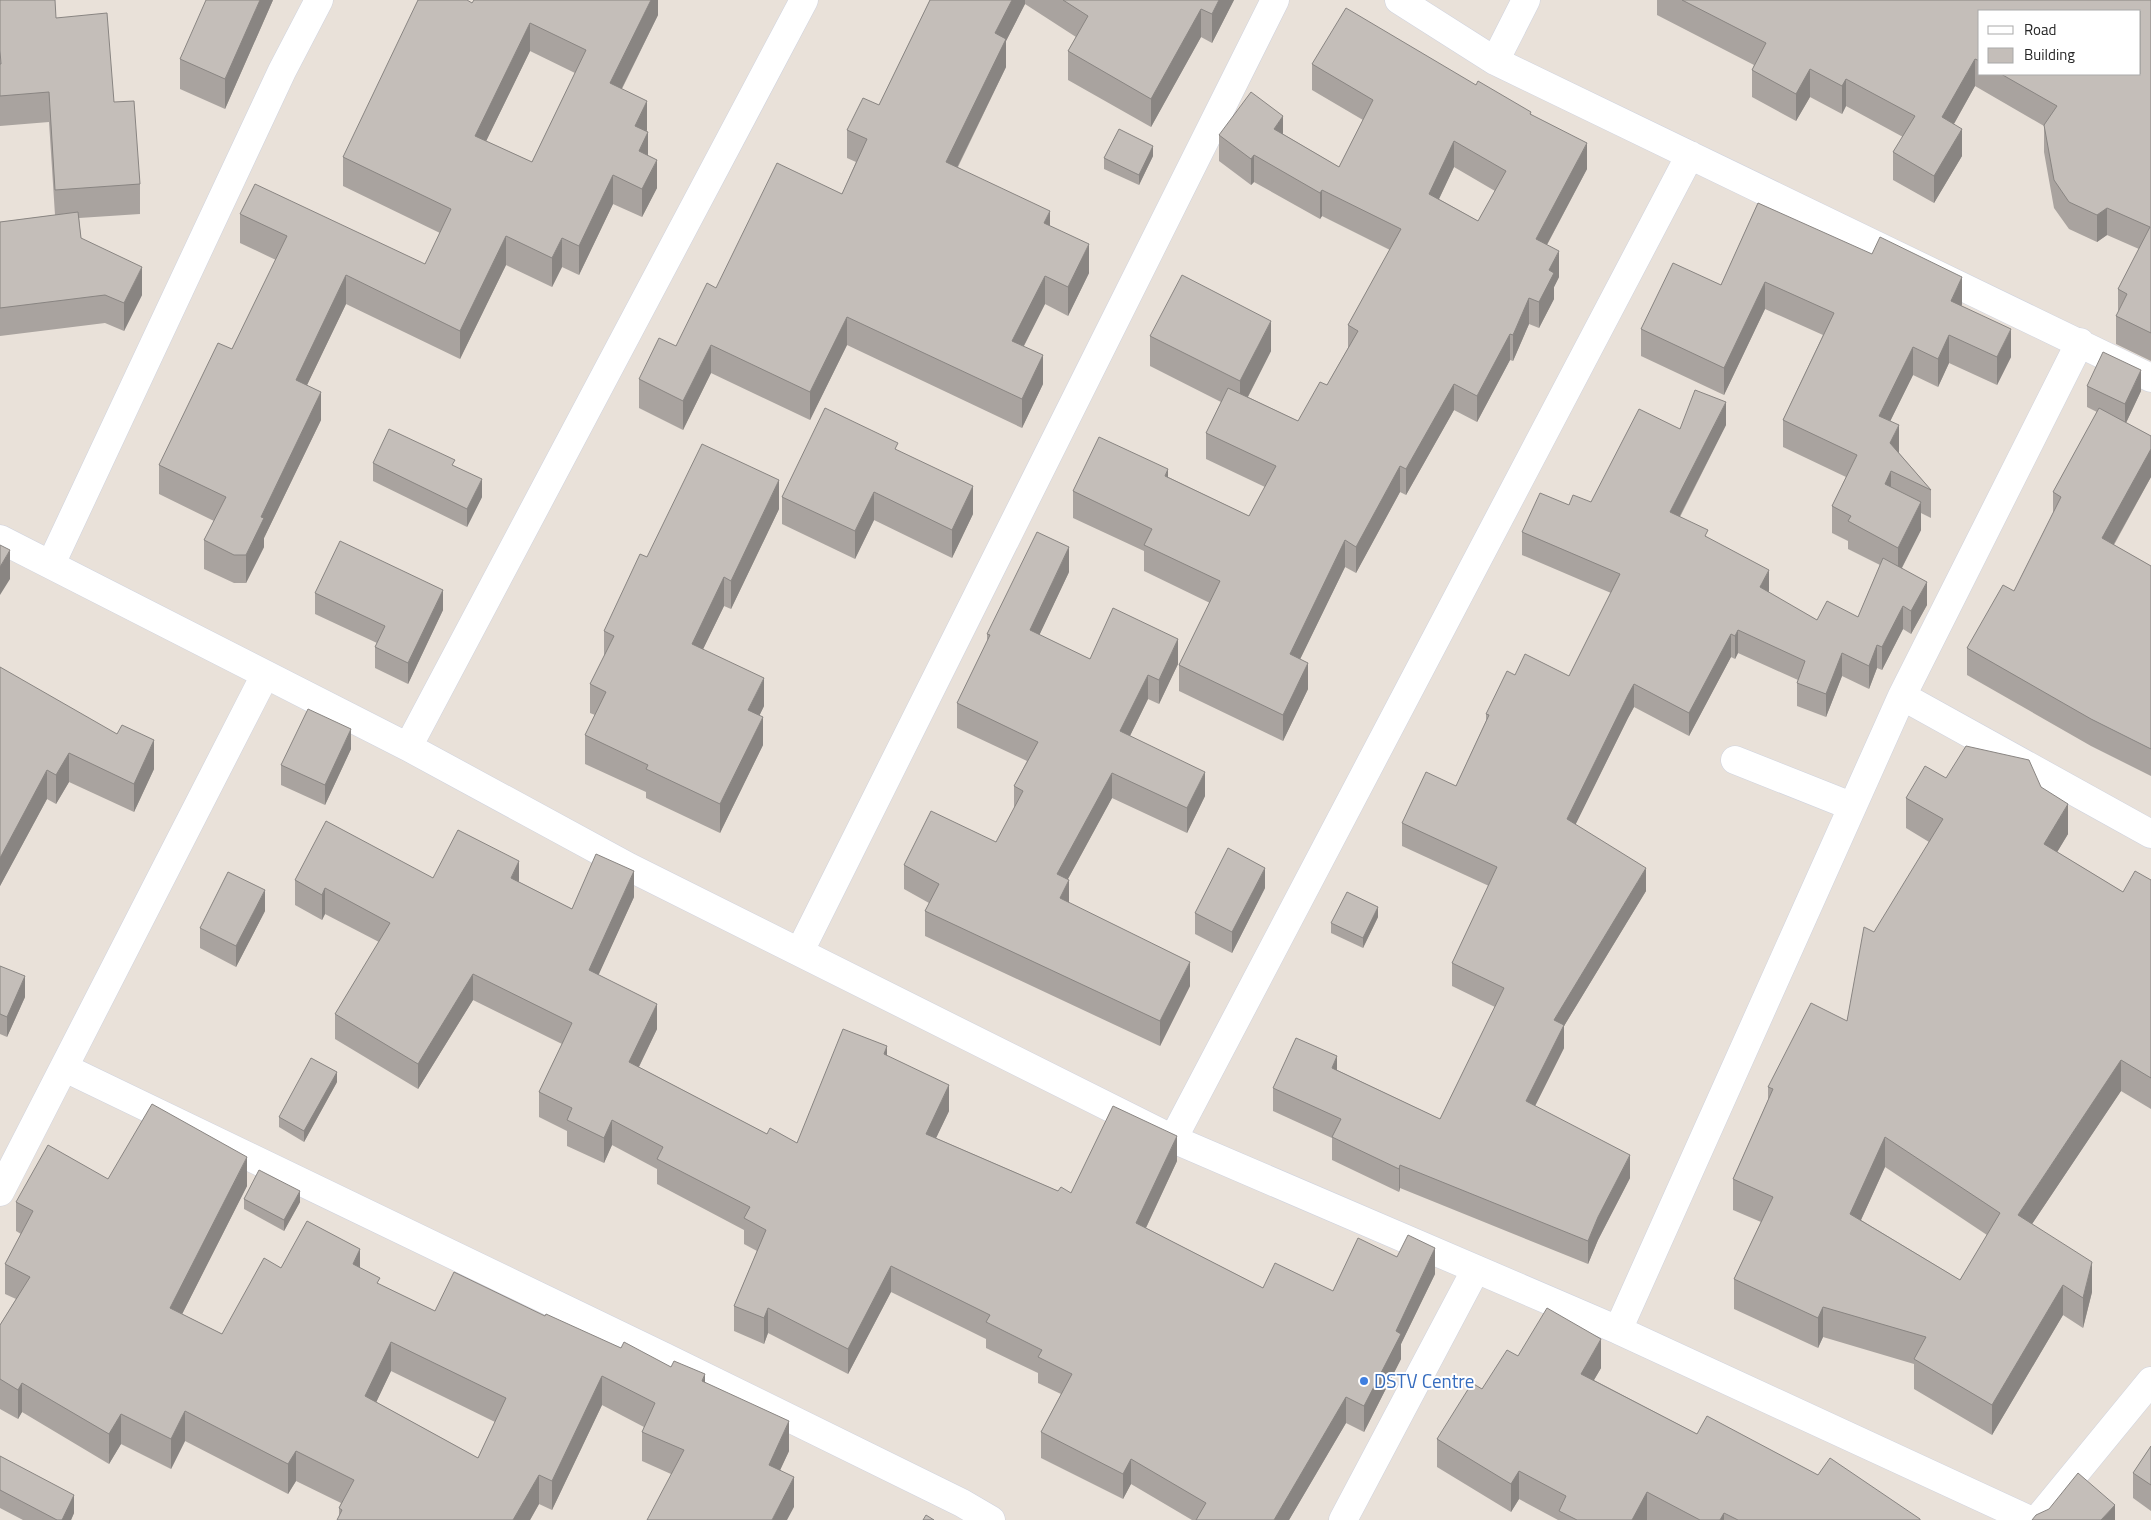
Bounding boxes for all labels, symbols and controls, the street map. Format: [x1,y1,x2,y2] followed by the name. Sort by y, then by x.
[1978,10,2141,75] legend
[2024,18,2056,41] text: Road
[2024,43,2075,66] text: Building
[1374,1366,1474,1395] place label: DSTV Centre
[1358,1375,1370,1387] marker: DSTV Centre

